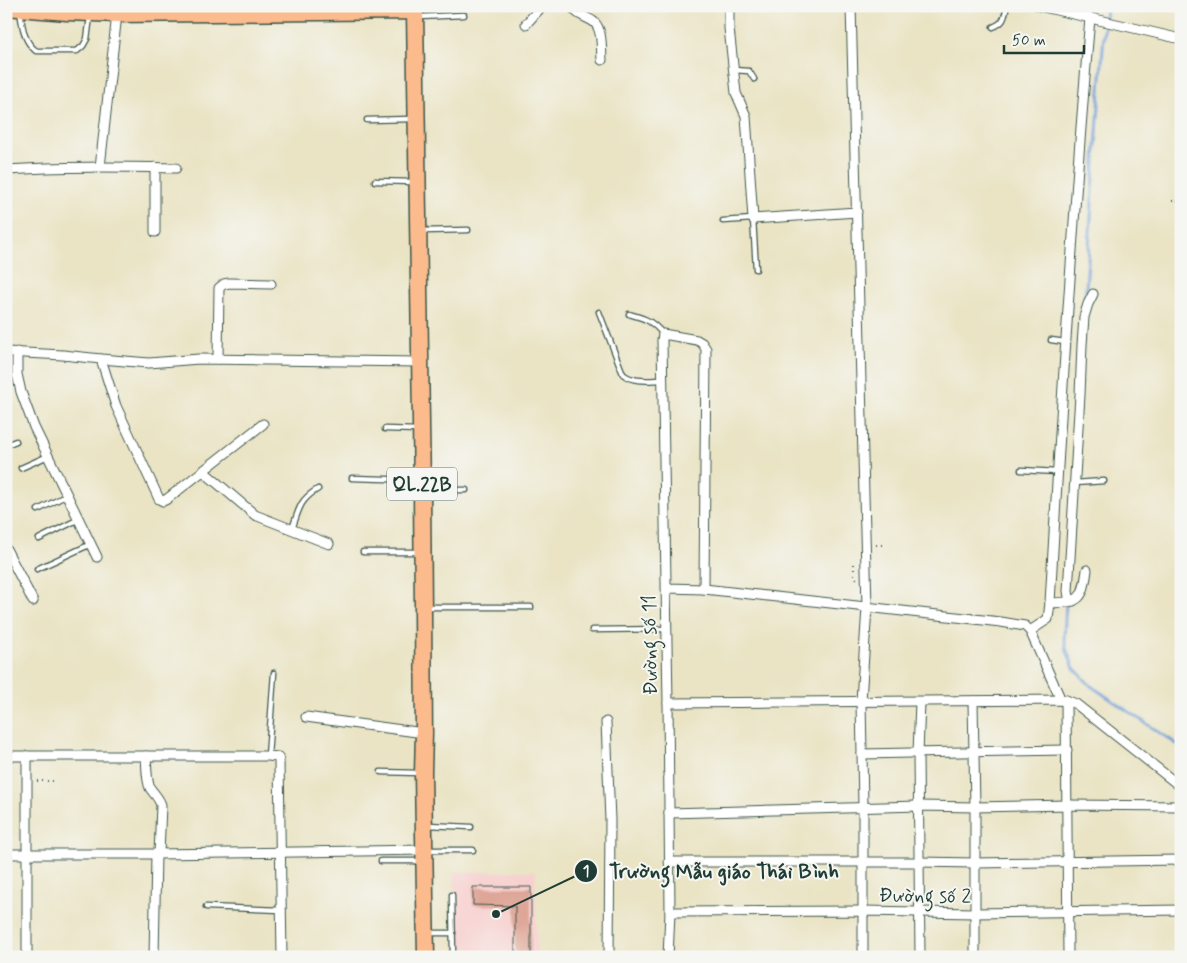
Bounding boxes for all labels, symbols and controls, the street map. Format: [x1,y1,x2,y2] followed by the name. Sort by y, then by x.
[1004,22,1084,54] scale bar
[1012,31,1046,51] text: 50 m
[387,468,457,500] road number: QL.22B
[636,595,667,695] street label: Đường số 11
[573,853,849,889] callout: Trường Mẫu giáo Thái Bình
[609,858,839,888] text: Trường Mẫu giáo Thái Bình
[583,862,589,882] text: 1
[878,882,972,913] street label: Đường số 2

